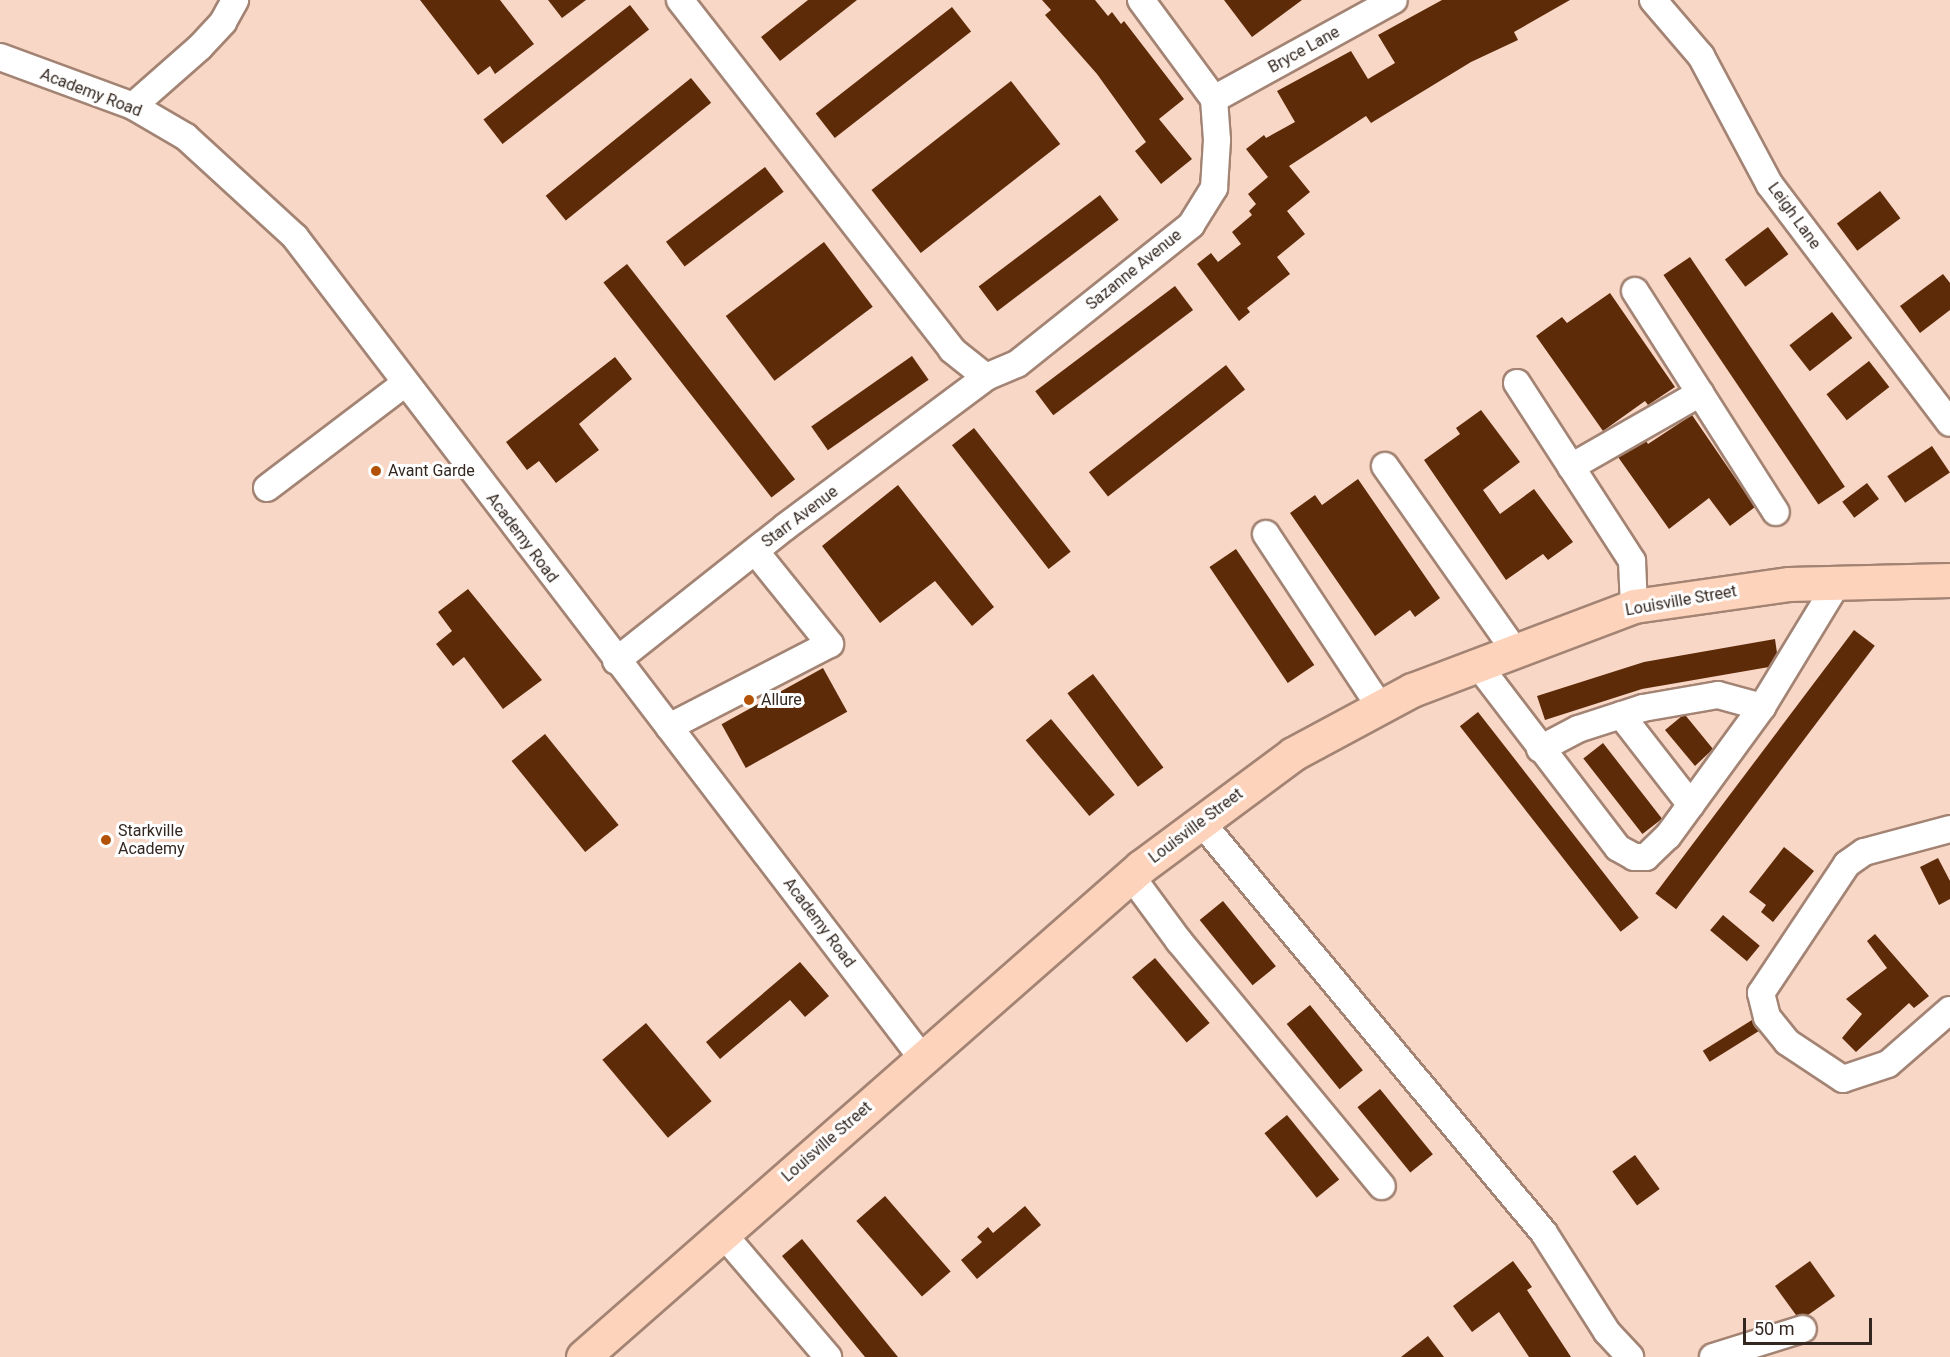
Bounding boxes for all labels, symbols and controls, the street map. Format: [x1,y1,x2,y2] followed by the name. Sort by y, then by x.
[1265,23,1343,77] street label: Bryce Lane
[37,65,145,121] street label: Academy Road
[1763,179,1825,253] street label: Leigh Lane
[1082,226,1186,314] street label: Sazanne Avenue
[388,461,475,481] place label: Avant Garde
[369,464,383,478] marker: Avant Garde
[758,482,842,552] street label: Starr Avenue
[482,489,562,587] street label: Academy Road
[1624,582,1738,620] street label: Louisville Street
[761,690,802,710] place label: Allure
[742,693,756,707] marker: Allure
[1145,784,1247,868] street label: Louisville Street
[118,821,185,859] place label: Starkville Academy
[99,833,113,847] marker: Starkville Academy
[779,874,859,972] street label: Academy Road
[778,1098,876,1186] street label: Louisville Street
[1746,1306,1875,1344] scale bar
[1754,1318,1794,1339] text: 50 m

